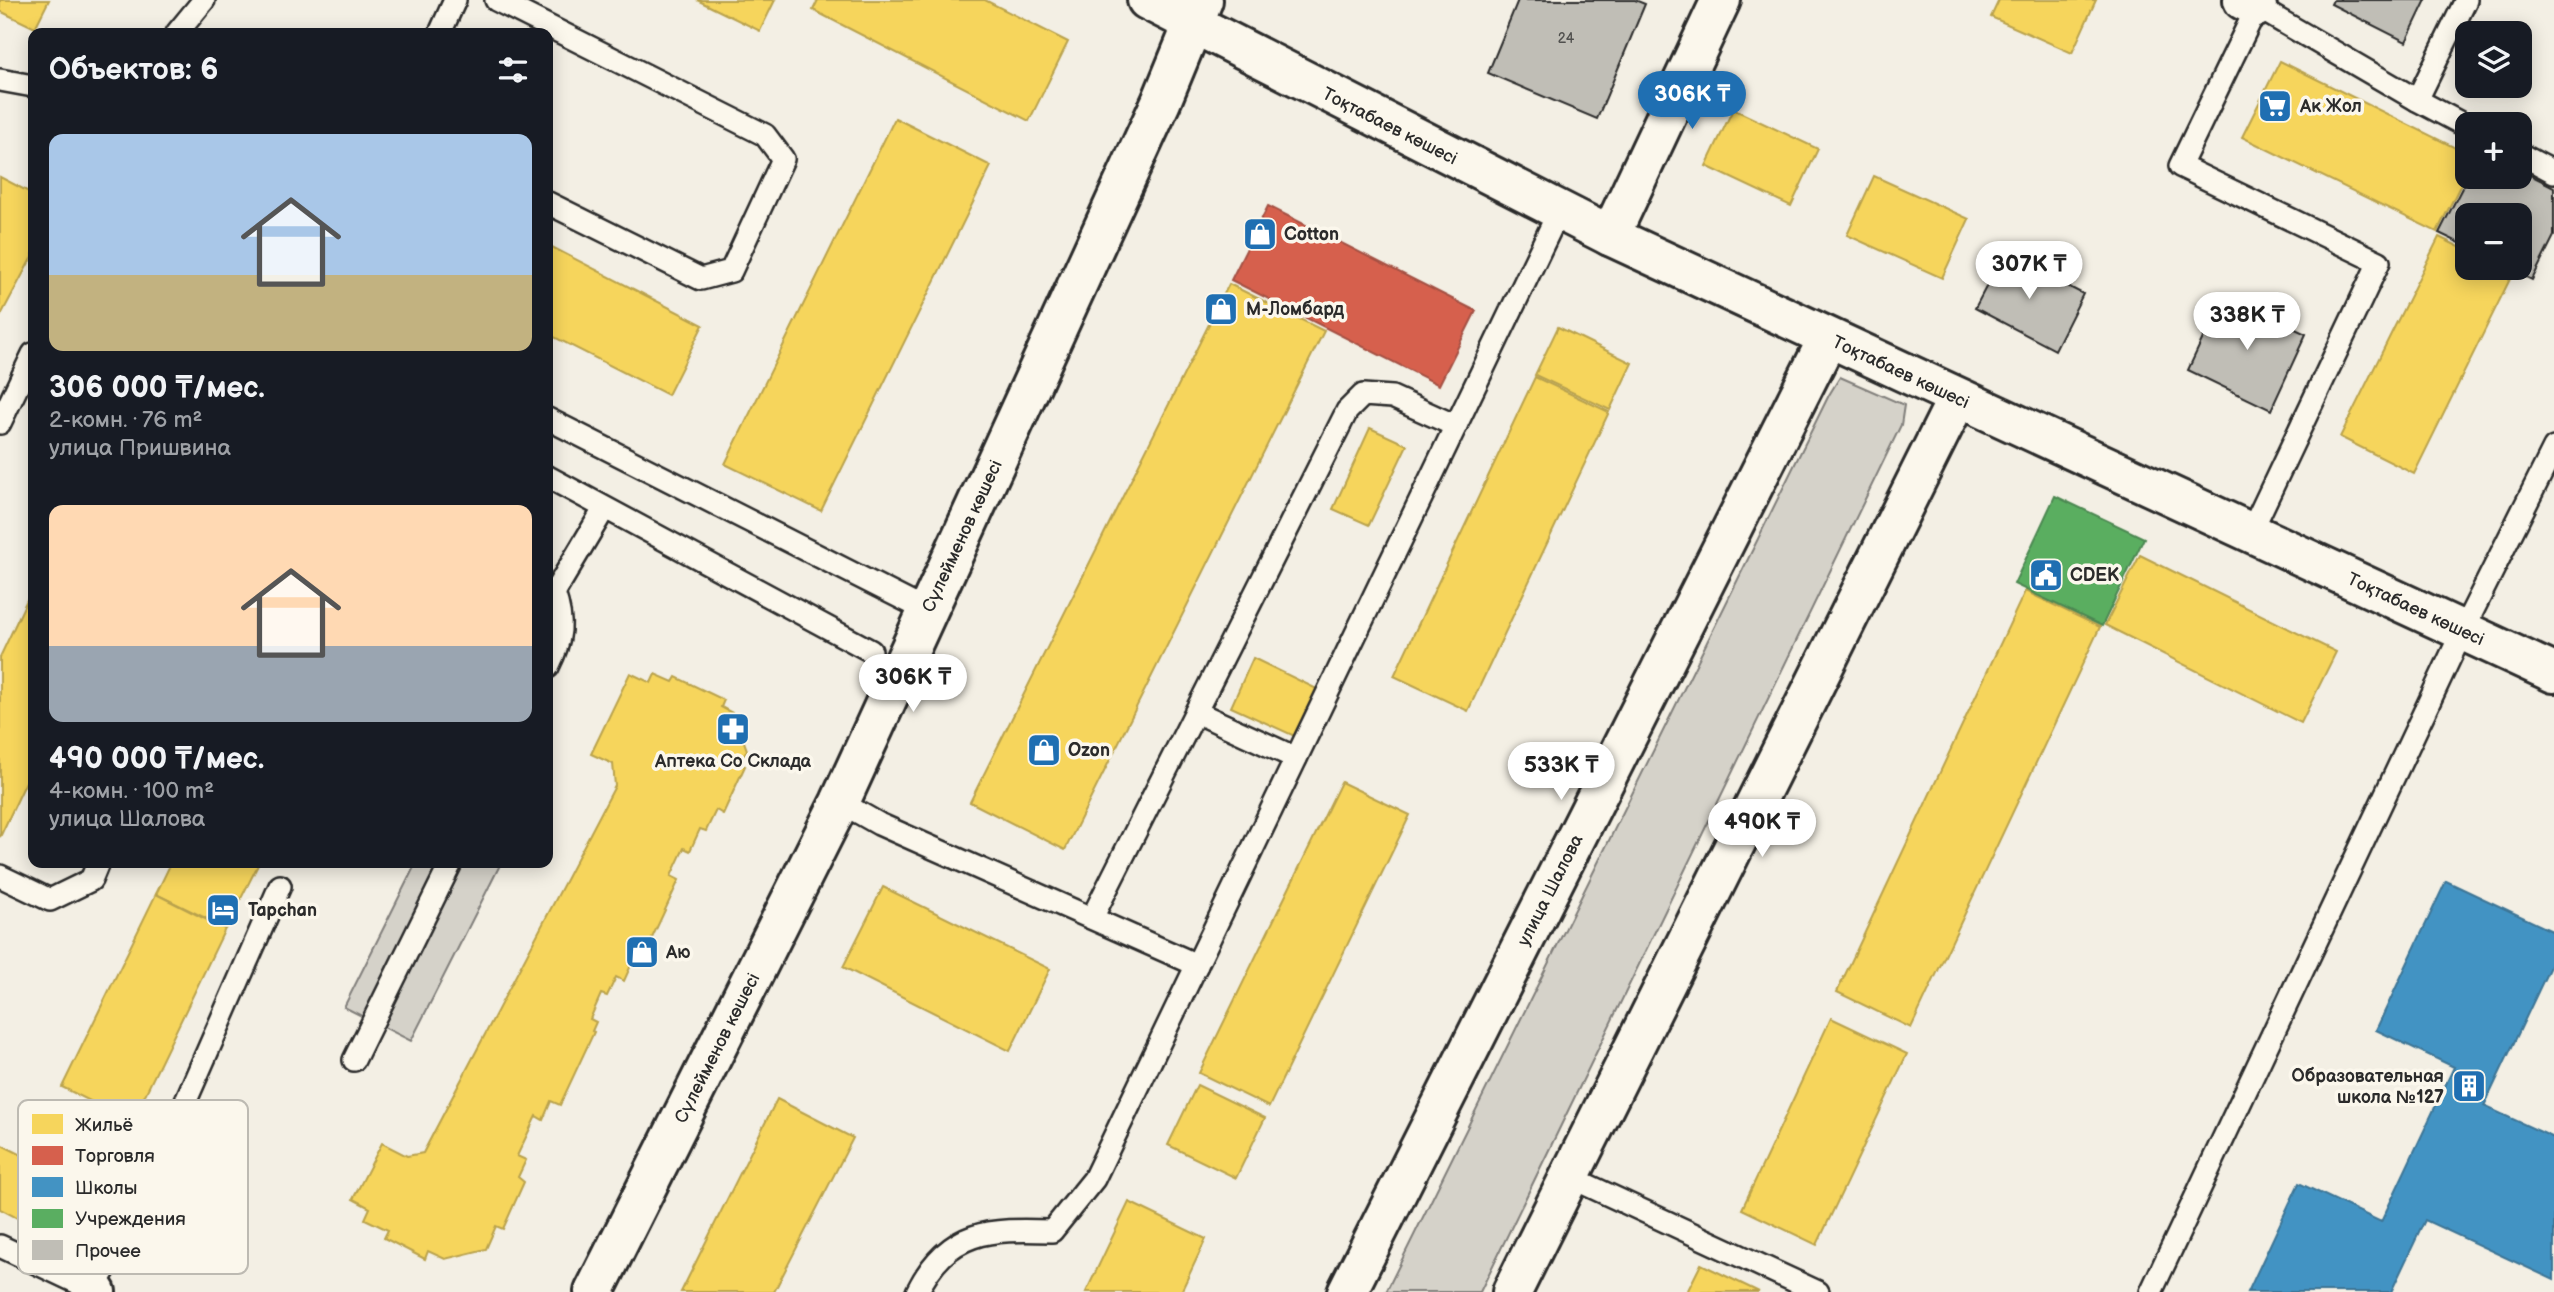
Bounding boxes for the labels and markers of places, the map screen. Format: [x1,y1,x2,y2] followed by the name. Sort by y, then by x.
[1635,72,1749,131] pin: 306K ₸
[2256,87,2294,125] supermarket icon: Ак Жол
[2299,96,2362,117] place label: Ак Жол
[1241,215,1279,253] shop icon: Cotton
[1284,224,1339,245] place label: Cotton
[1972,242,2086,301] pin: 307K ₸
[1202,290,1240,328] shop icon: М-Ломбард
[2190,292,2304,352] pin: 338K ₸
[1246,299,1344,320] place label: М-Ломбард
[2027,556,2065,594] public building icon: CDEK
[2070,565,2119,586] place label: CDEK
[856,654,970,714] pin: 306K ₸
[714,710,752,748] pharmacy icon: Аптека Со Склада
[1025,731,1063,769] shop icon: Ozon
[1068,740,1110,761] place label: Ozon
[1504,742,1618,802] pin: 533K ₸
[654,751,812,772] place label: Аптека Со Склада
[1705,800,1819,859] pin: 490K ₸
[204,891,242,929] hotel icon: Tapchan
[248,900,317,921] place label: Tapchan
[623,933,661,971] shop icon: Аю
[665,942,691,963] place label: Аю
[2292,1066,2444,1108] place label: Образовательная школа №127
[2450,1067,2488,1105] building icon: Образовательная школа №127

